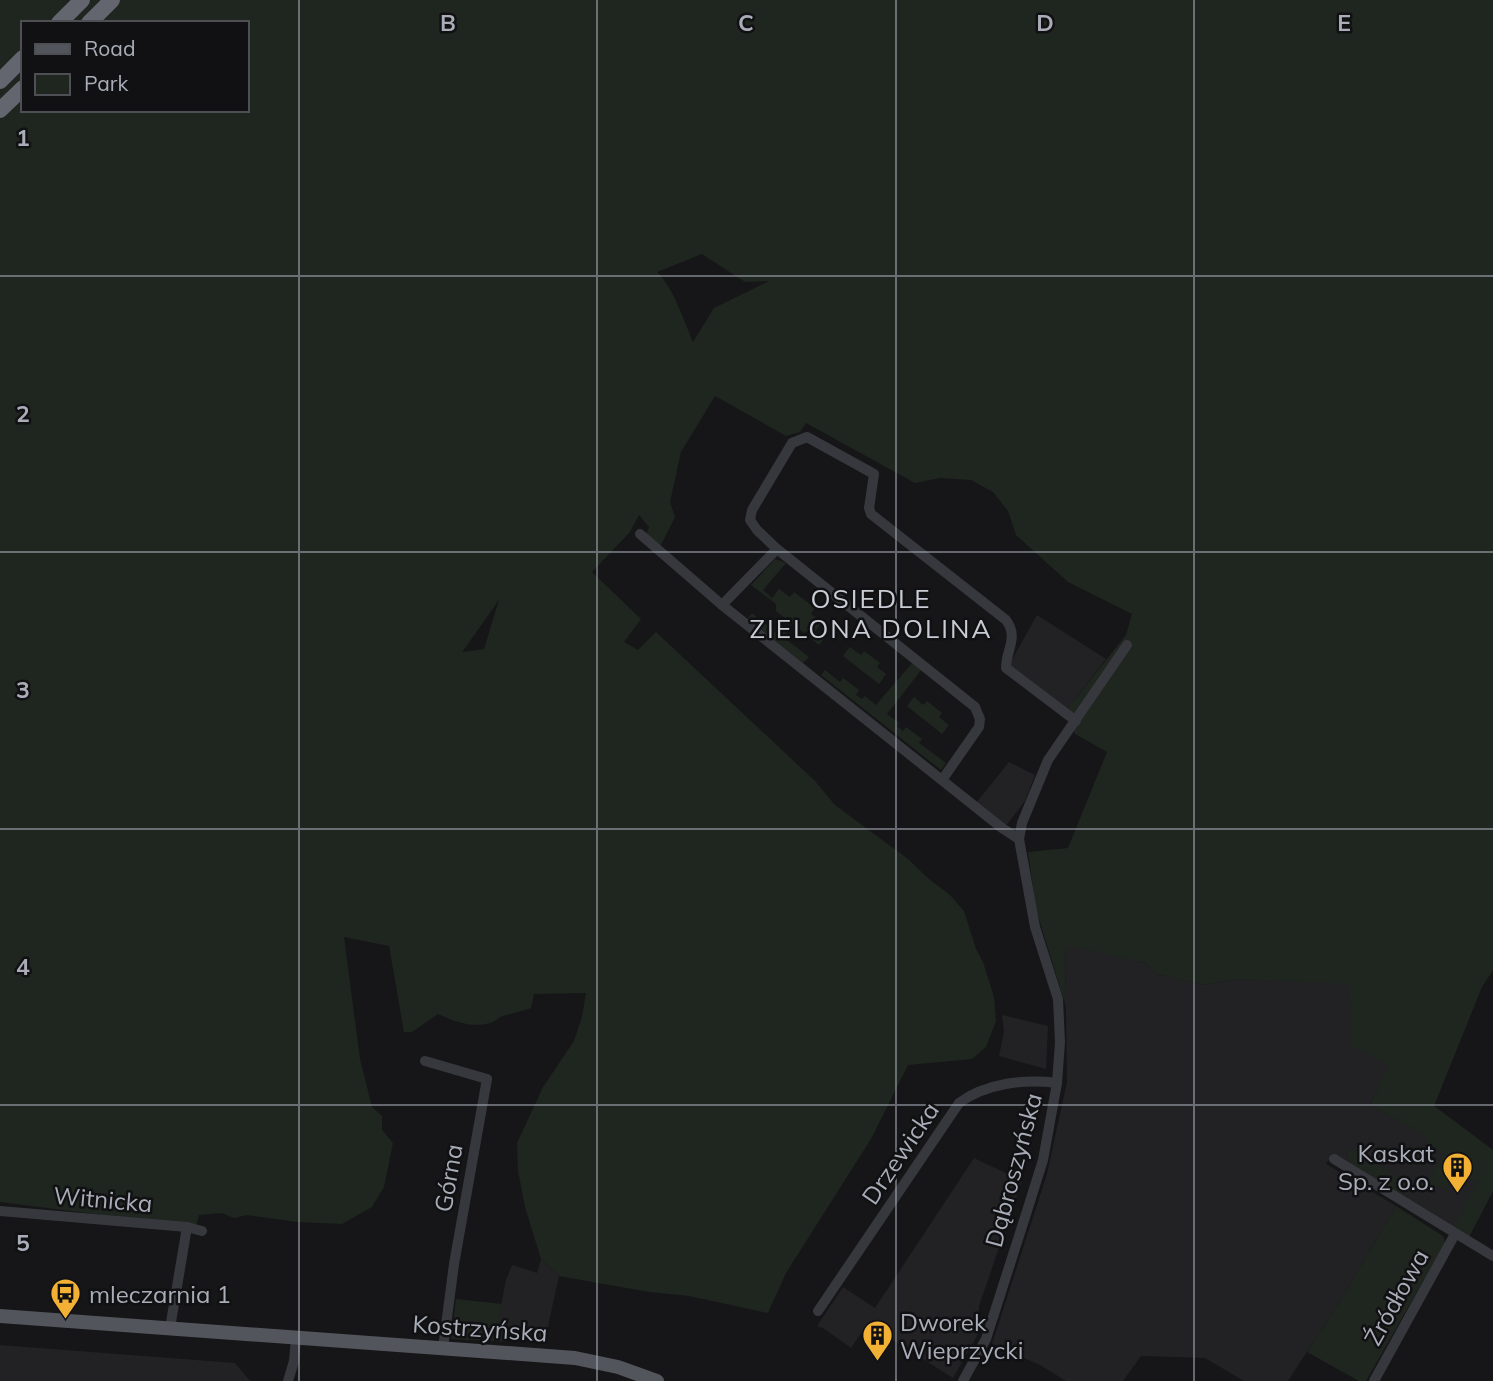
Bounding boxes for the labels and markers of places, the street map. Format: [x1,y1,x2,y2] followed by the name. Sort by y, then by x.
[1338,1138,1434,1196] place label: Kaskat Sp. z o.o.
[1440,1150,1474,1194] building icon: Kaskat Sp. z o.o.
[49,1277,83,1321] bus stop icon: mleczarnia 1
[89,1279,231,1309] place label: mleczarnia 1
[900,1307,1023,1365] place label: Dworek Wieprzycki
[860,1319,894,1363] building icon: Dworek Wieprzycki

